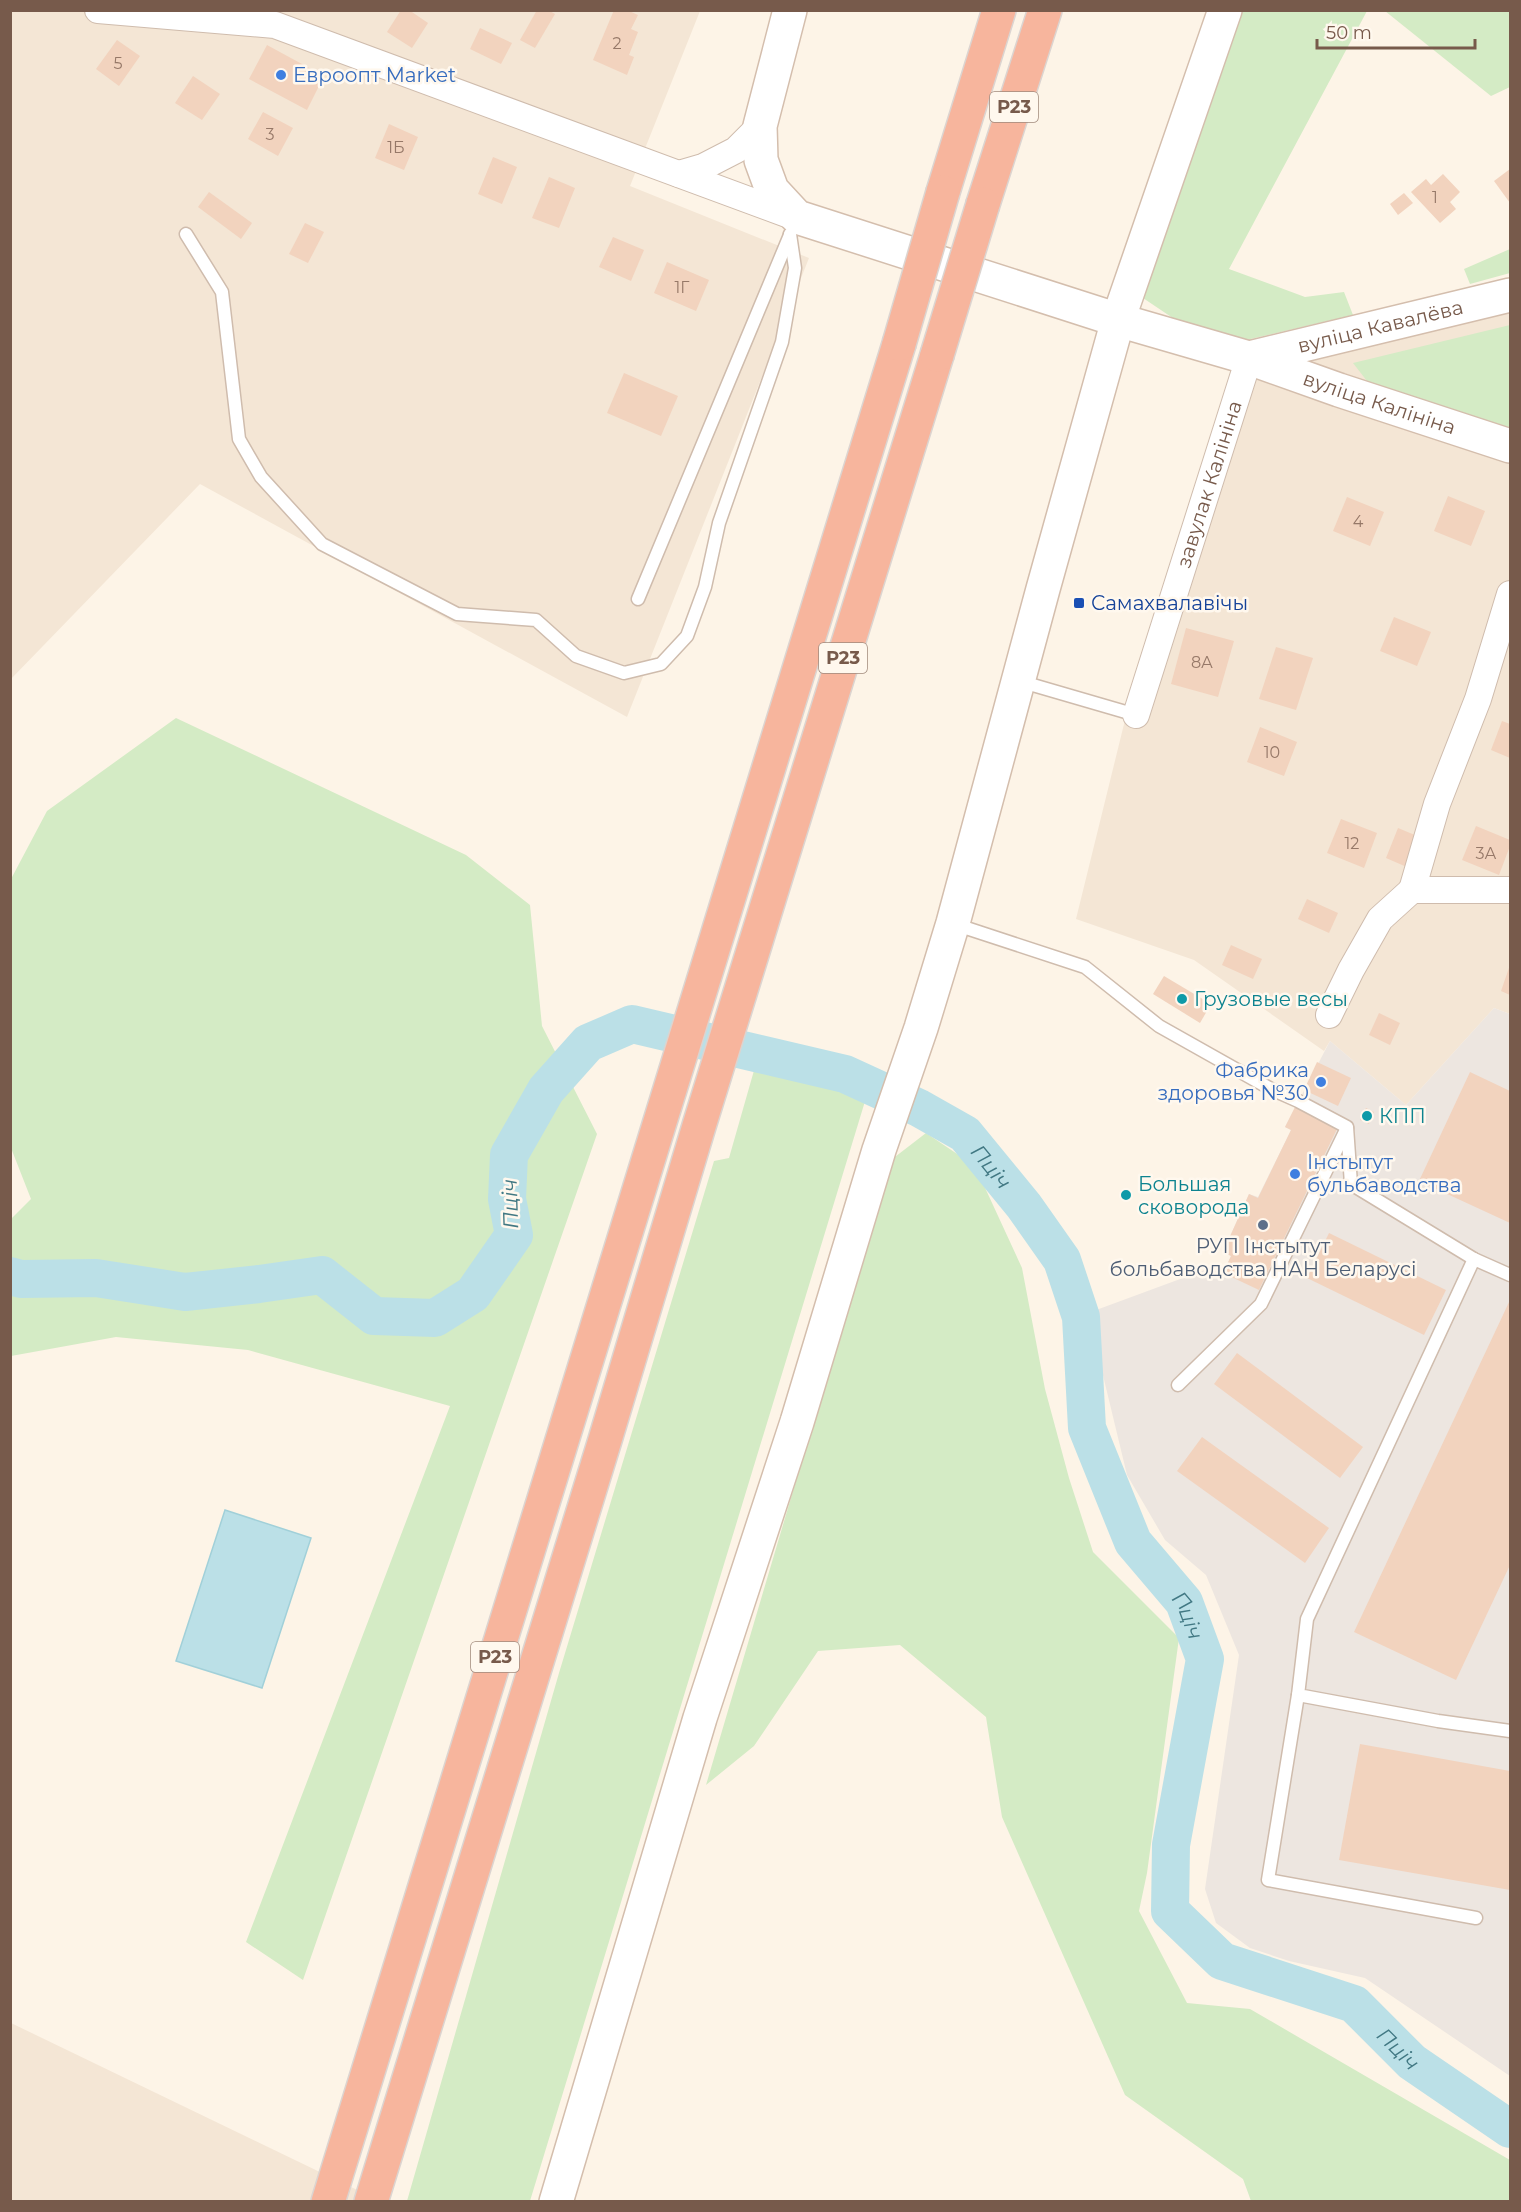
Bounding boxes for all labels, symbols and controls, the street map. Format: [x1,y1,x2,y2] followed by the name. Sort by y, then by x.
[1317,12,1474,50] scale bar
[1326,22,1372,44] text: 50 m
[612,34,622,53] house number: 2
[113,54,123,73] house number: 5
[293,63,456,87] place label: Евроопт Market
[274,68,288,82] marker: Евроопт Market
[990,92,1038,122] road number: Р23
[265,125,275,144] house number: 3
[387,138,405,157] house number: 1Б
[1432,188,1438,207] house number: 1
[675,278,690,297] house number: 1Г
[1295,295,1466,358] street label: вуліца Кавалёва
[1300,366,1459,439] street label: вуліца Калініна
[1171,398,1247,571] street label: завулак Калініна
[1353,512,1364,531] house number: 4
[1091,591,1248,615] place label: Самахвалавічы
[1072,596,1086,610] marker: Самахвалавічы
[819,643,867,673] road number: Р23
[1191,653,1213,672] house number: 8А
[1264,743,1280,762] house number: 10
[1345,834,1359,853] house number: 12
[1476,844,1497,863] house number: 3А
[1194,987,1348,1011] place label: Грузовые весы
[1175,992,1189,1006] marker: Грузовые весы
[1158,1058,1309,1105] place label: Фабрика здоровья №30
[1314,1075,1328,1089] marker: Фабрика здоровья №30
[1379,1104,1426,1128] place label: КПП
[1360,1109,1374,1123] marker: КПП
[966,1139,1017,1194] water label: Пціч
[1307,1150,1461,1197] place label: Інстытут бульбаводства
[1288,1167,1302,1181] marker: Інстытут бульбаводства
[1138,1172,1249,1219] place label: Большая сковорода
[497,1179,523,1229] water label: Пціч
[1119,1188,1133,1202] marker: Большая сковорода
[1256,1218,1270,1232] marker: РУП Інстытут больбаводства НАН Беларусі
[1110,1234,1416,1281] place label: РУП Інстытут больбаводства НАН Беларусі
[1167,1585,1209,1643] water label: Пціч
[471,1642,519,1672] road number: Р23
[1372,2022,1425,2075] water label: Пціч

